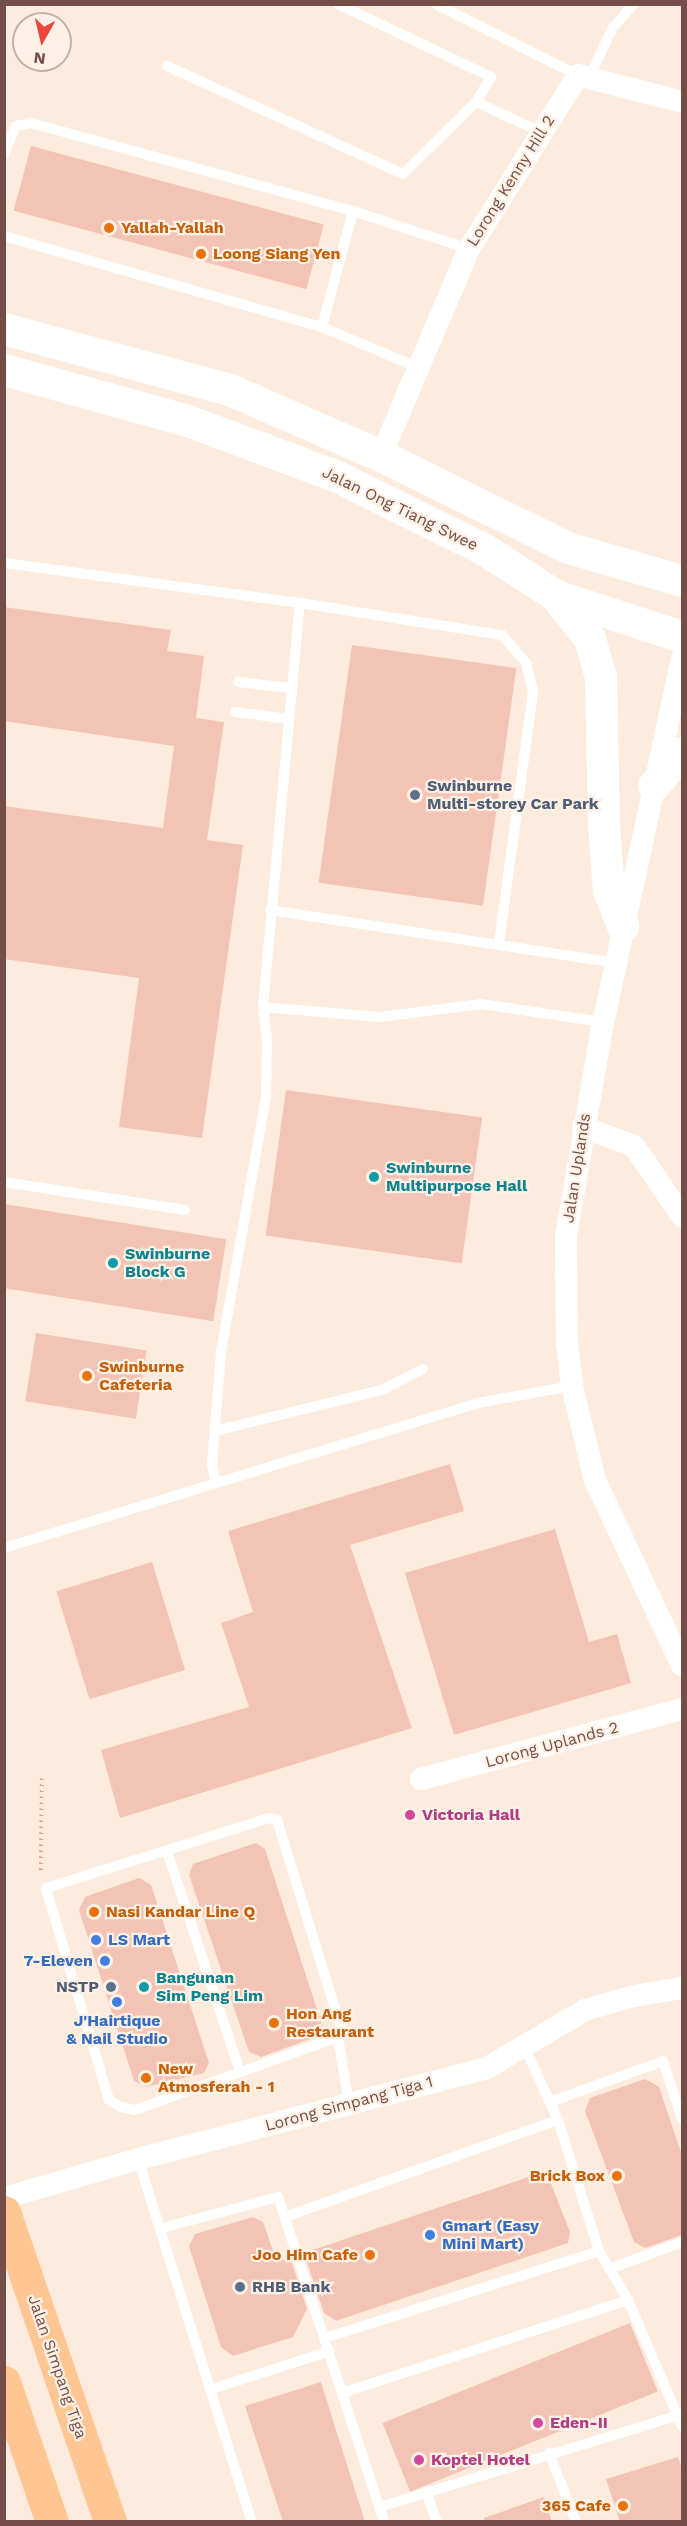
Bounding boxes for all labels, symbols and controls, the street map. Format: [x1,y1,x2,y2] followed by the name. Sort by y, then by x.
[12,12,72,72] north arrow
[33,48,47,69] text: N
[463,112,559,250] street label: Lorong Kenny Hill 2
[121,218,224,238] place label: Yallah-Yallah
[102,221,116,235] marker: Yallah-Yallah
[213,244,341,264] place label: Loong Siang Yen
[194,247,208,261] marker: Loong Siang Yen
[319,463,481,555] street label: Jalan Ong Tiang Swee
[427,776,599,814] place label: Swinburne Multi-storey Car Park
[408,788,422,802] marker: Swinburne Multi-storey Car Park
[559,1112,595,1224] street label: Jalan Uplands
[386,1158,527,1196] place label: Swinburne Multipurpose Hall
[367,1170,381,1184] marker: Swinburne Multipurpose Hall
[125,1244,210,1282] place label: Swinburne Block G
[106,1256,120,1270] marker: Swinburne Block G
[99,1357,184,1395] place label: Swinburne Cafeteria
[80,1369,94,1383] marker: Swinburne Cafeteria
[483,1718,621,1772] street label: Lorong Uplands 2
[422,1805,520,1825] place label: Victoria Hall
[403,1808,417,1822] marker: Victoria Hall
[106,1902,256,1922] place label: Nasi Kandar Line Q
[87,1905,101,1919] marker: Nasi Kandar Line Q
[108,1930,170,1950] place label: LS Mart
[89,1933,103,1947] marker: LS Mart
[23,1951,93,1971] place label: 7-Eleven
[98,1954,112,1968] marker: 7-Eleven
[156,1968,263,2006] place label: Bangunan Sim Peng Lim
[56,1977,99,1997] place label: NSTP
[104,1980,118,1994] marker: NSTP
[137,1980,151,1994] marker: Bangunan Sim Peng Lim
[110,1995,124,2009] marker: J'Hairtique & Nail Studio
[286,2004,374,2042] place label: Hon Ang Restaurant
[66,2011,168,2049] place label: J'Hairtique & Nail Studio
[267,2016,281,2030] marker: Hon Ang Restaurant
[158,2059,275,2097] place label: New Atmosferah - 1
[139,2071,153,2085] marker: New Atmosferah - 1
[262,2072,436,2136] street label: Lorong Simpang Tiga 1
[529,2166,605,2186] place label: Brick Box
[610,2169,624,2183] marker: Brick Box
[442,2216,539,2254] place label: Gmart (Easy Mini Mart)
[423,2228,437,2242] marker: Gmart (Easy Mini Mart)
[252,2245,358,2265] place label: Joo Him Cafe
[363,2248,377,2262] marker: Joo Him Cafe
[252,2277,330,2297] place label: RHB Bank
[233,2280,247,2294] marker: RHB Bank
[23,2292,91,2442] street label: Jalan Simpang Tiga
[550,2413,608,2433] place label: Eden-II
[531,2416,545,2430] marker: Eden-II
[431,2450,530,2470] place label: Koptel Hotel
[412,2453,426,2467] marker: Koptel Hotel
[542,2496,611,2516] place label: 365 Cafe
[616,2499,630,2513] marker: 365 Cafe

